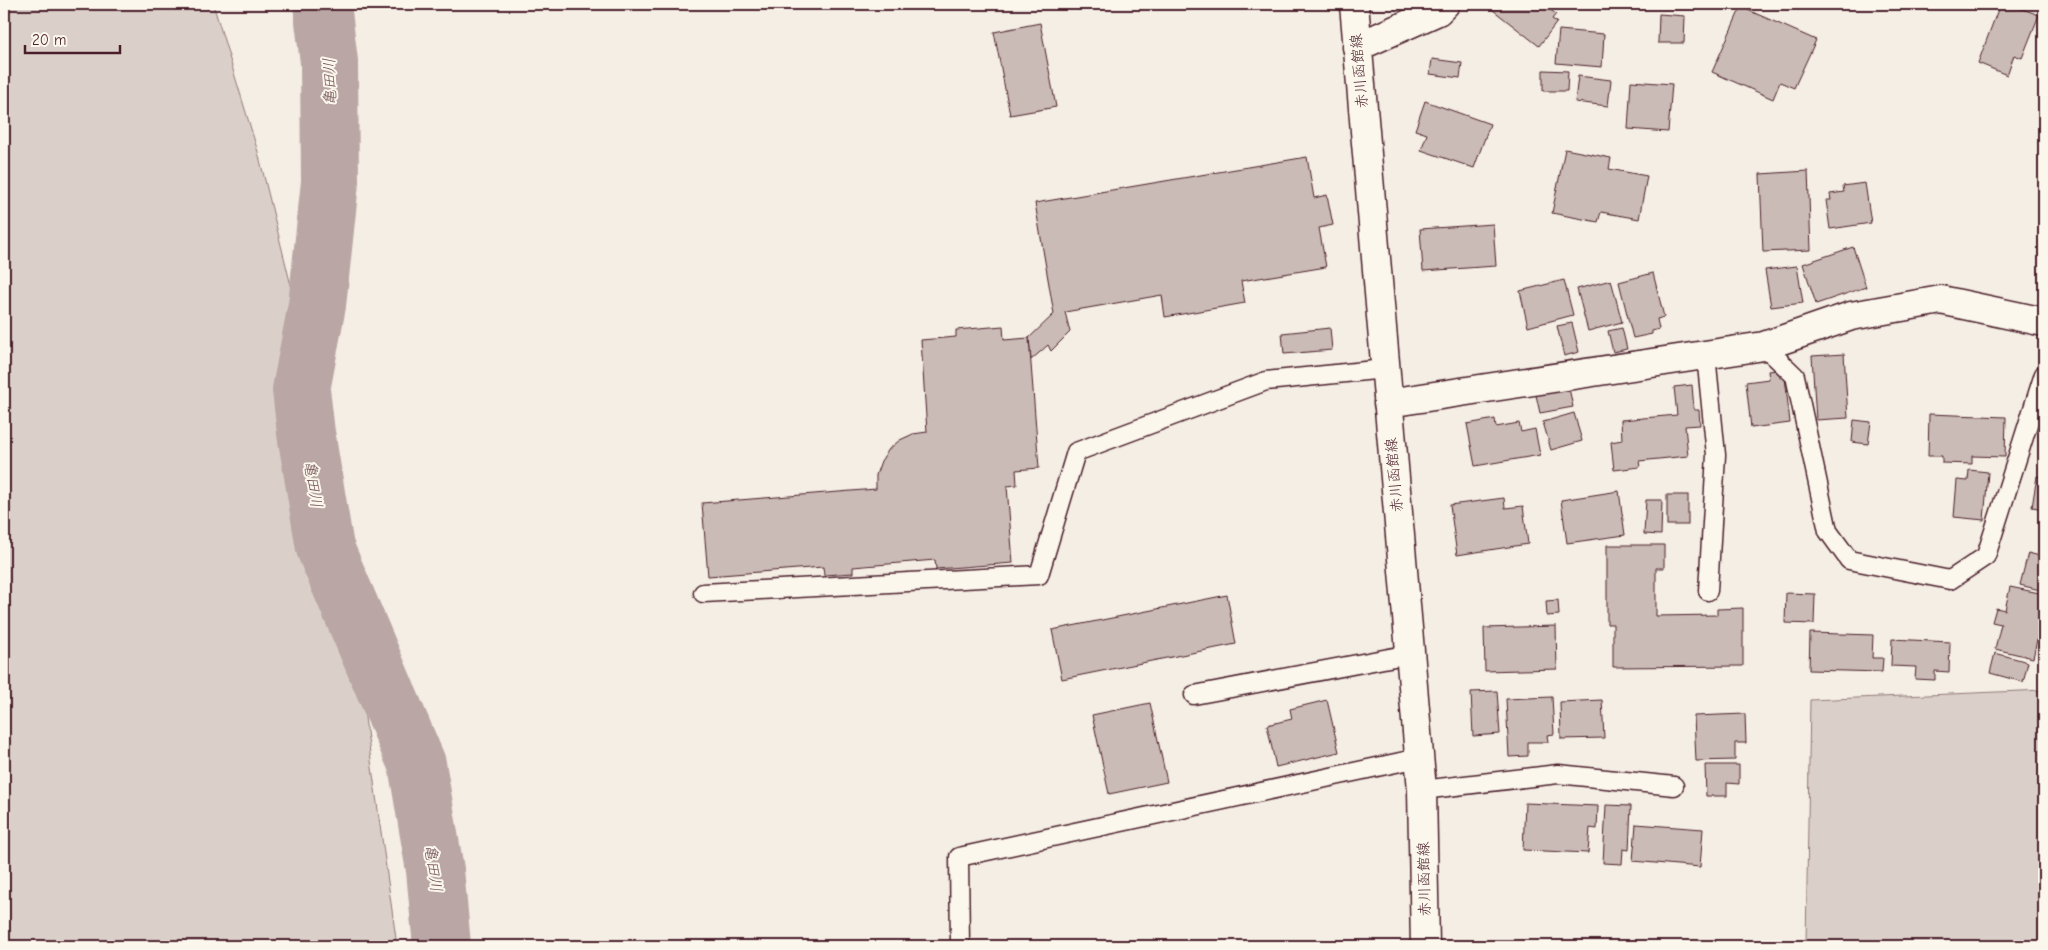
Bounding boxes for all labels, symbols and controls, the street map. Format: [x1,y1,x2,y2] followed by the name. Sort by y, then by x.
[25,22,120,54] scale bar
[32,31,66,49] text: 20 m
[1347,33,1371,109] street label: 赤川函館線
[320,58,340,106] water label: 亀田川
[1382,437,1406,513] street label: 赤川函館線
[300,459,326,509] water label: 亀田川
[1414,841,1434,917] street label: 赤川函館線
[421,843,445,893] water label: 亀田川

